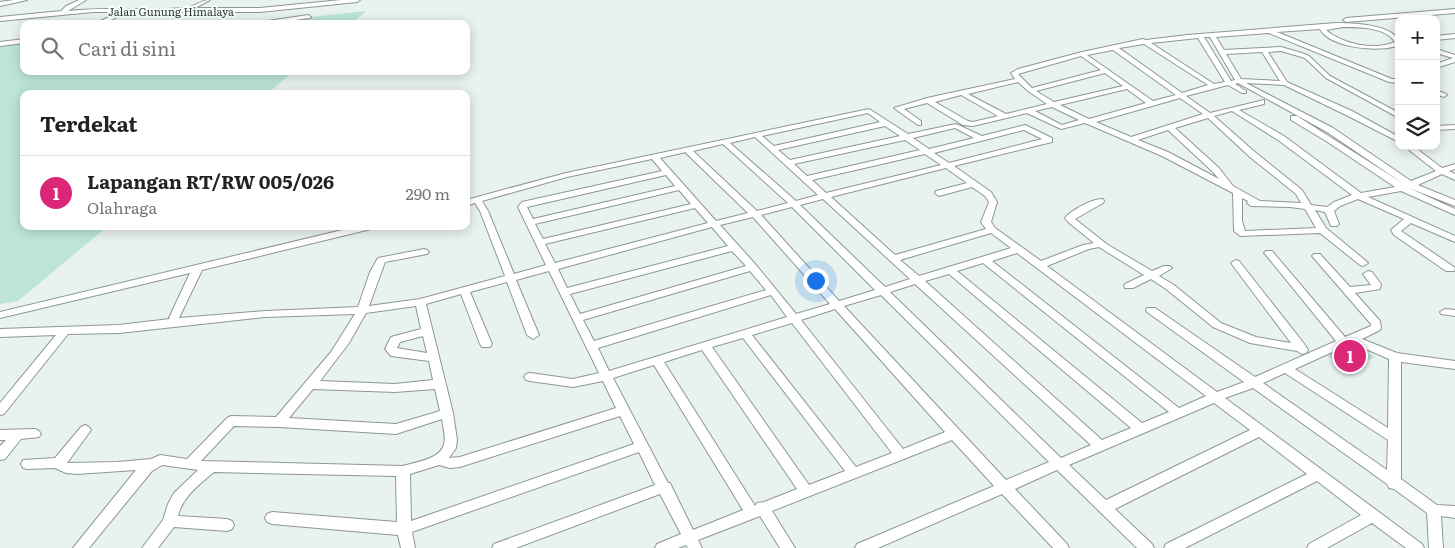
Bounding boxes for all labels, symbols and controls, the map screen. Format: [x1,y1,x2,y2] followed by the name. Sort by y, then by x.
[108,3,234,19] street label: Jalan Gunung Himalaya
[1395,15,1440,150] map controls
[1395,15,1440,60] button: +
[20,20,470,75] search box
[38,34,66,62] icon: search
[78,34,176,62] text: Cari di sini
[1395,60,1440,105] button: −
[1395,105,1440,150] button: layers
[40,107,138,138] text: Terdekat
[87,167,334,195] text: Lapangan RT/RW 005/026
[53,181,59,205] text: 1
[406,181,450,205] text: 290 m
[87,195,157,219] text: Olahraga
[803,268,829,294] your location
[1334,337,1366,375] pin: 1

